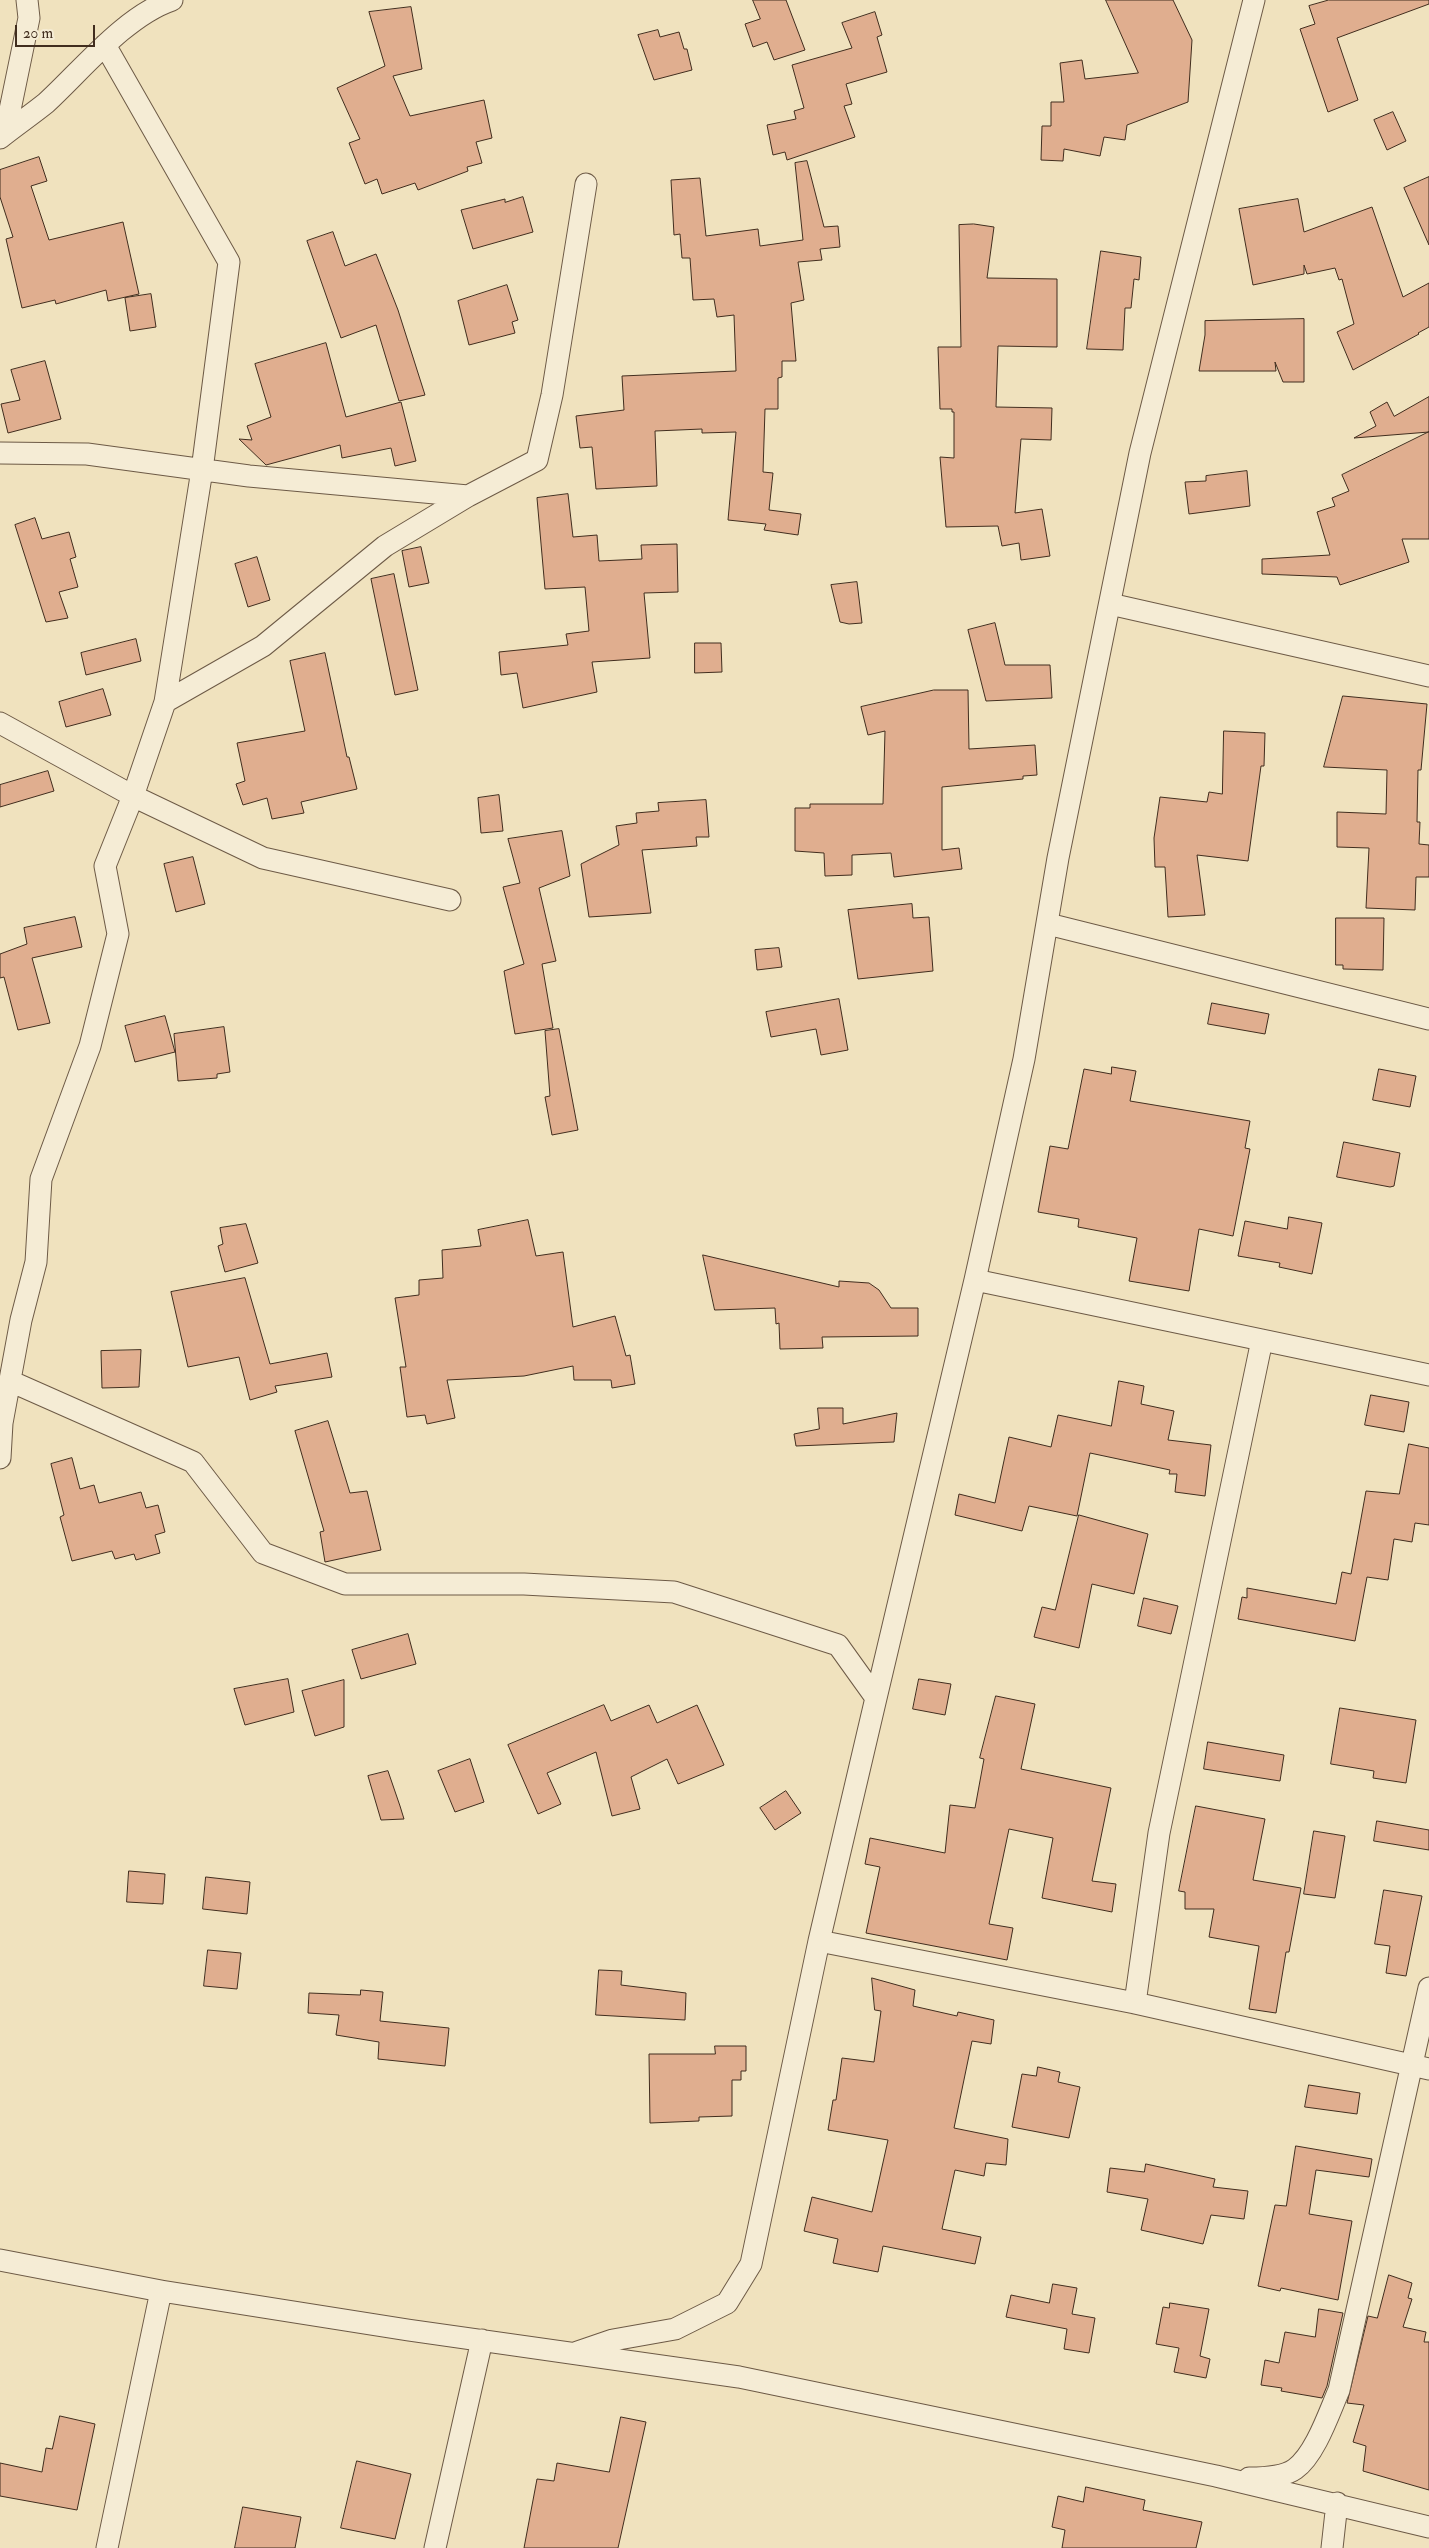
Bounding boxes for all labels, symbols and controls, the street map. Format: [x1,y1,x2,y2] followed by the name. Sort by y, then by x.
[18,15,98,47] scale bar
[23,24,53,43] text: 20 m

